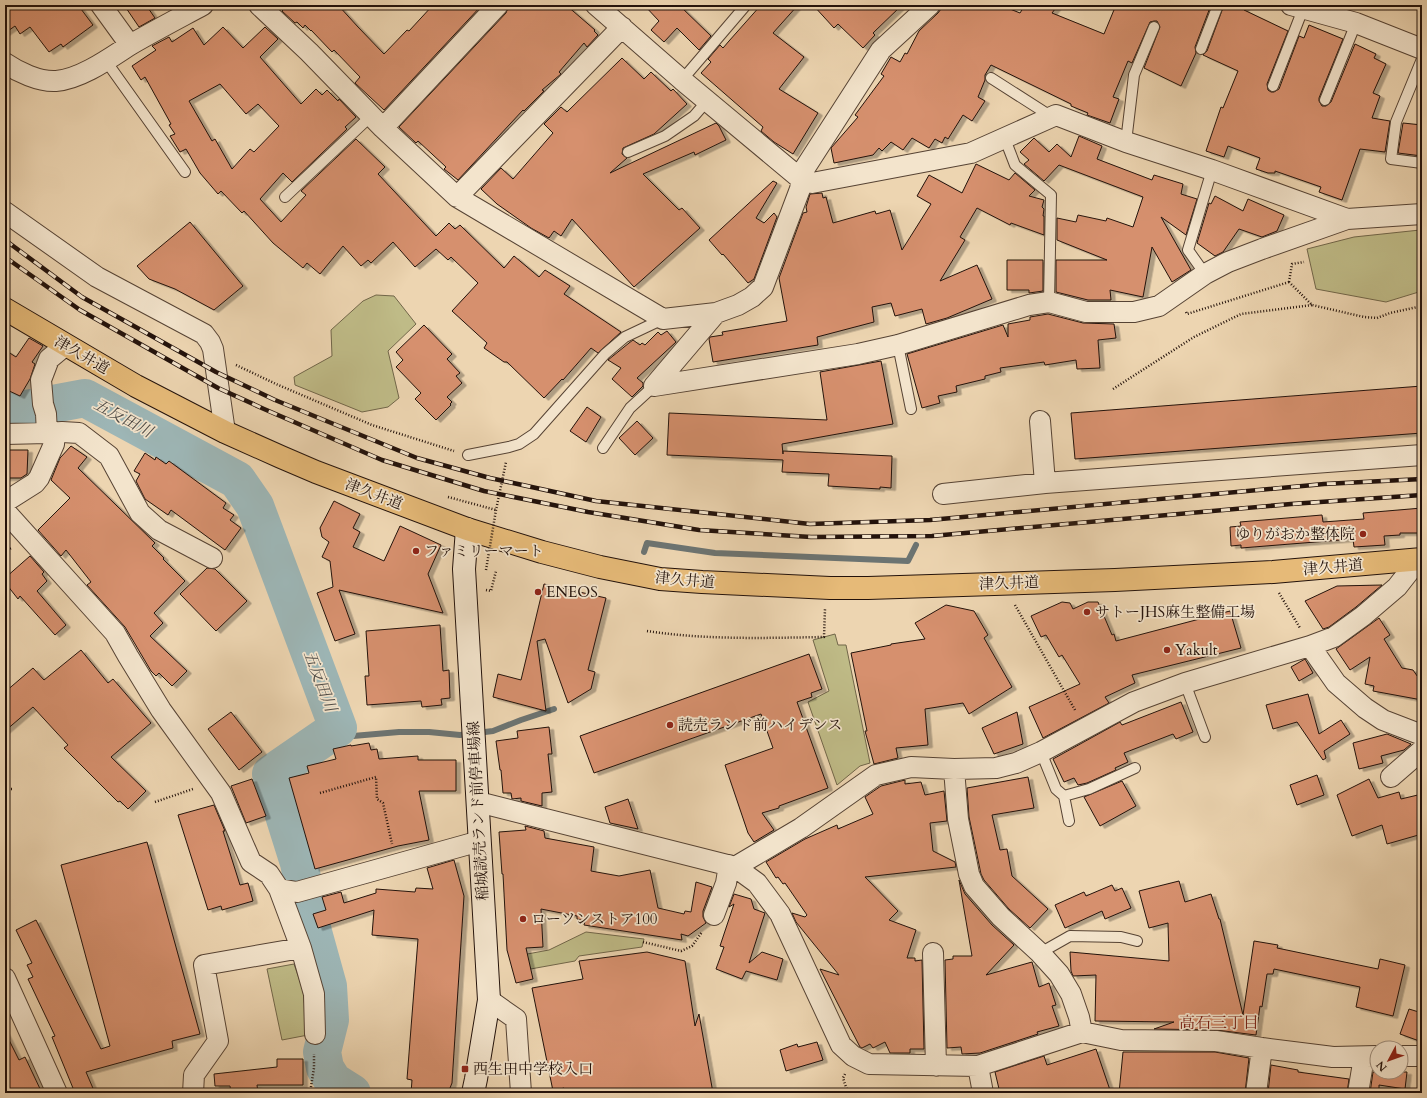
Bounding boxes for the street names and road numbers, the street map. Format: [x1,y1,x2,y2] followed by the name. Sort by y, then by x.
[51,331,113,379] street label: 津久井道
[342,474,406,514] street label: 津久井道
[1302,554,1364,580] street label: 津久井道
[654,567,716,593] street label: 津久井道
[979,572,1039,594] street label: 津久井道
[463,721,493,901] street label: 稲城読売ランド前停車場線

